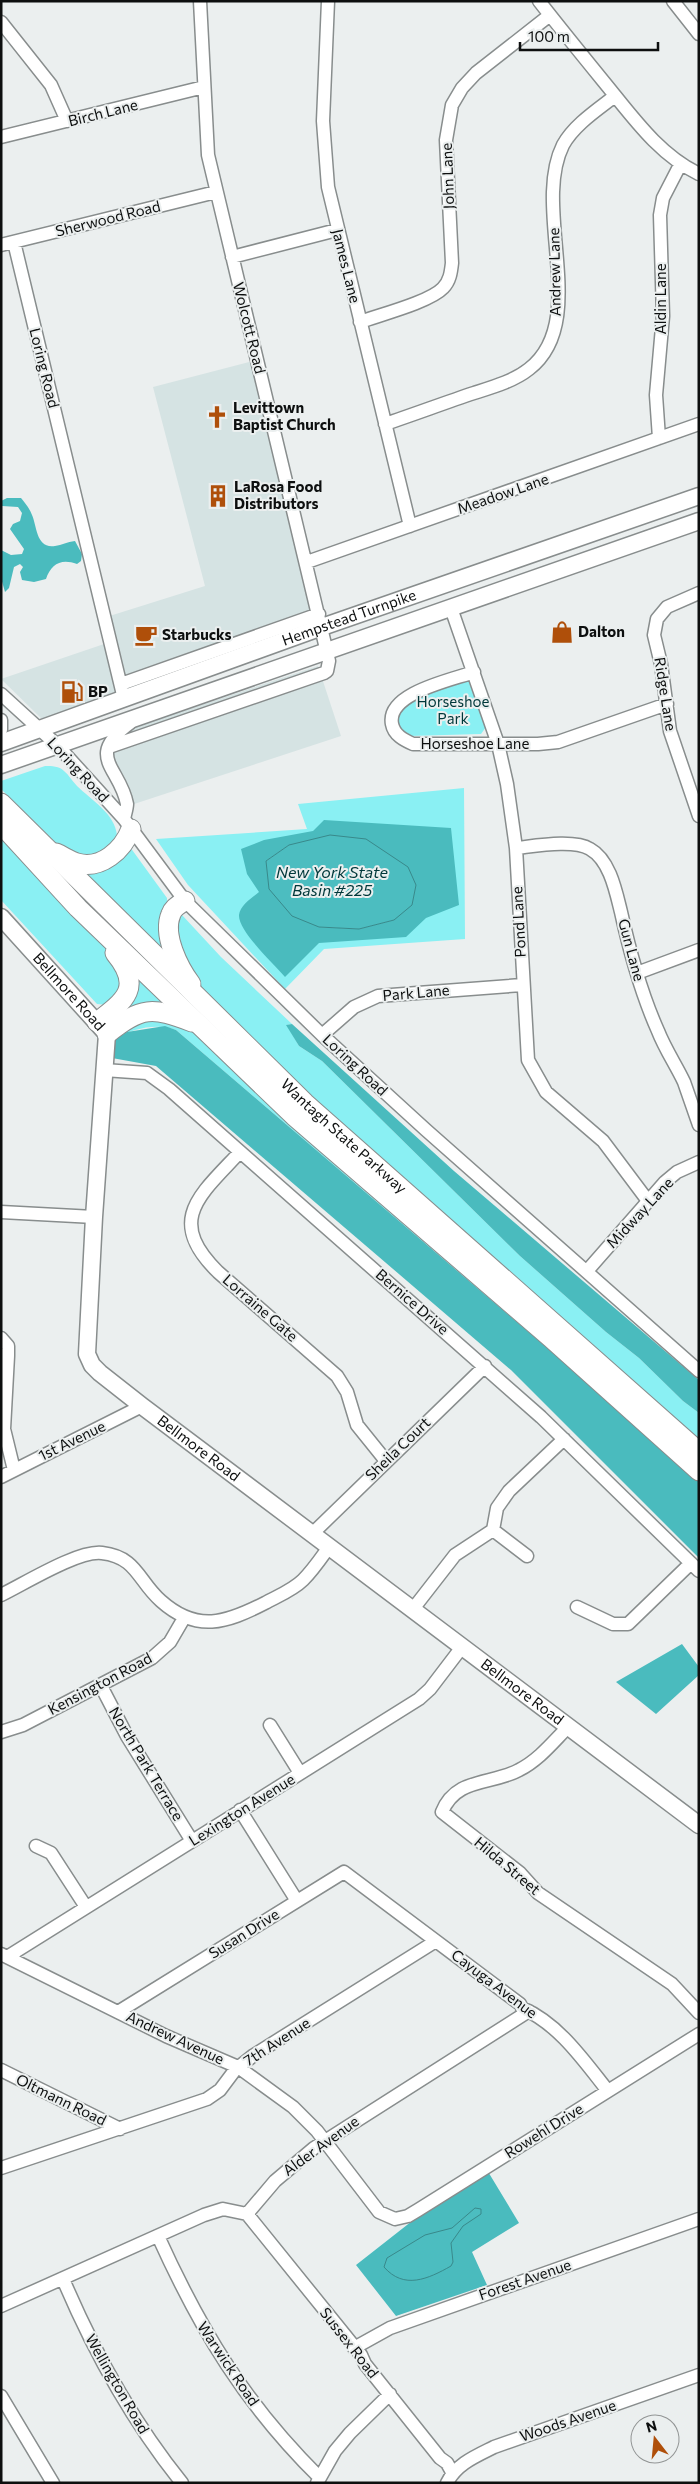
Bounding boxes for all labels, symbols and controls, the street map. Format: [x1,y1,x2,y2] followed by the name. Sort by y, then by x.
[520,20,658,52] scale bar
[528,27,570,45] text: 100 m
[66,95,140,129] street label: Birch Lane
[437,142,457,210] street label: John Lane
[53,196,162,240] street label: Sherwood Road
[329,227,365,305] street label: James Lane
[544,227,564,317] street label: Andrew Lane
[651,263,669,335] street label: Aldin Lane
[230,280,270,375] street label: Wolcott Road
[26,326,64,410] street label: Loring Road
[233,398,336,433] place label: Levittown Baptist Church
[204,404,230,430] church icon: Levittown Baptist Church
[455,469,551,517] street label: Meadow Lane
[234,477,322,512] place label: LaRosa Food Distributors
[205,483,231,509] building icon: LaRosa Food Distributors
[279,585,418,649] street label: Hempstead Turnpike
[549,619,575,645] shop icon: Dalton
[133,622,159,648] cafe icon: Starbucks
[578,622,625,640] place label: Dalton
[162,625,232,643] place label: Starbucks
[651,656,681,732] street label: Ridge Lane
[59,679,85,705] fuel station icon: BP
[88,682,108,700] place label: BP
[417,692,490,727] park label: Horseshoe Park
[44,733,113,805] street label: Loring Road
[421,734,529,752] street label: Horseshoe Lane
[276,862,389,899] water label: New York State Basin #225
[507,886,529,958] street label: Pond Lane
[615,917,649,983] street label: Gun Lane
[30,948,109,1034] street label: Bellmore Road
[382,980,450,1004] street label: Park Lane
[320,1030,392,1099] street label: Loring Road
[278,1074,411,1197] street label: Wantagh State Parkway
[602,1173,677,1251] street label: Midway Lane
[373,1265,453,1338] street label: Bernice Drive
[220,1270,302,1345] street label: Lorraine Gate
[154,1411,244,1485] street label: Bellmore Road
[361,1413,434,1484] street label: Sheila Court
[35,1416,108,1464] street label: 1st Avenue
[45,1648,155,1718] street label: Kensington Road
[478,1654,568,1728] street label: Bellmore Road
[106,1703,188,1824] street label: North Park Terrace
[185,1769,298,1849] street label: Lexington Avenue
[471,1832,544,1898] street label: Hilda Street
[205,1904,282,1962] street label: Susan Drive
[448,1945,541,2021] street label: Cayuga Avenue
[124,2007,227,2068] street label: Andrew Avenue
[240,2013,313,2069] street label: 7th Avenue
[13,2069,110,2129] street label: Oltmann Road
[501,2099,586,2161] street label: Rowehl Drive
[279,2112,362,2179] street label: Alder Avenue
[476,2255,573,2303] street label: Forest Avenue
[317,2304,383,2381] street label: Sussex Road
[194,2318,264,2409] street label: Warwick Road
[82,2331,154,2436] street label: Wellington Road
[517,2395,618,2445] street label: Woods Avenue
[630,2414,680,2464] north arrow
[644,2416,659,2436] text: N

